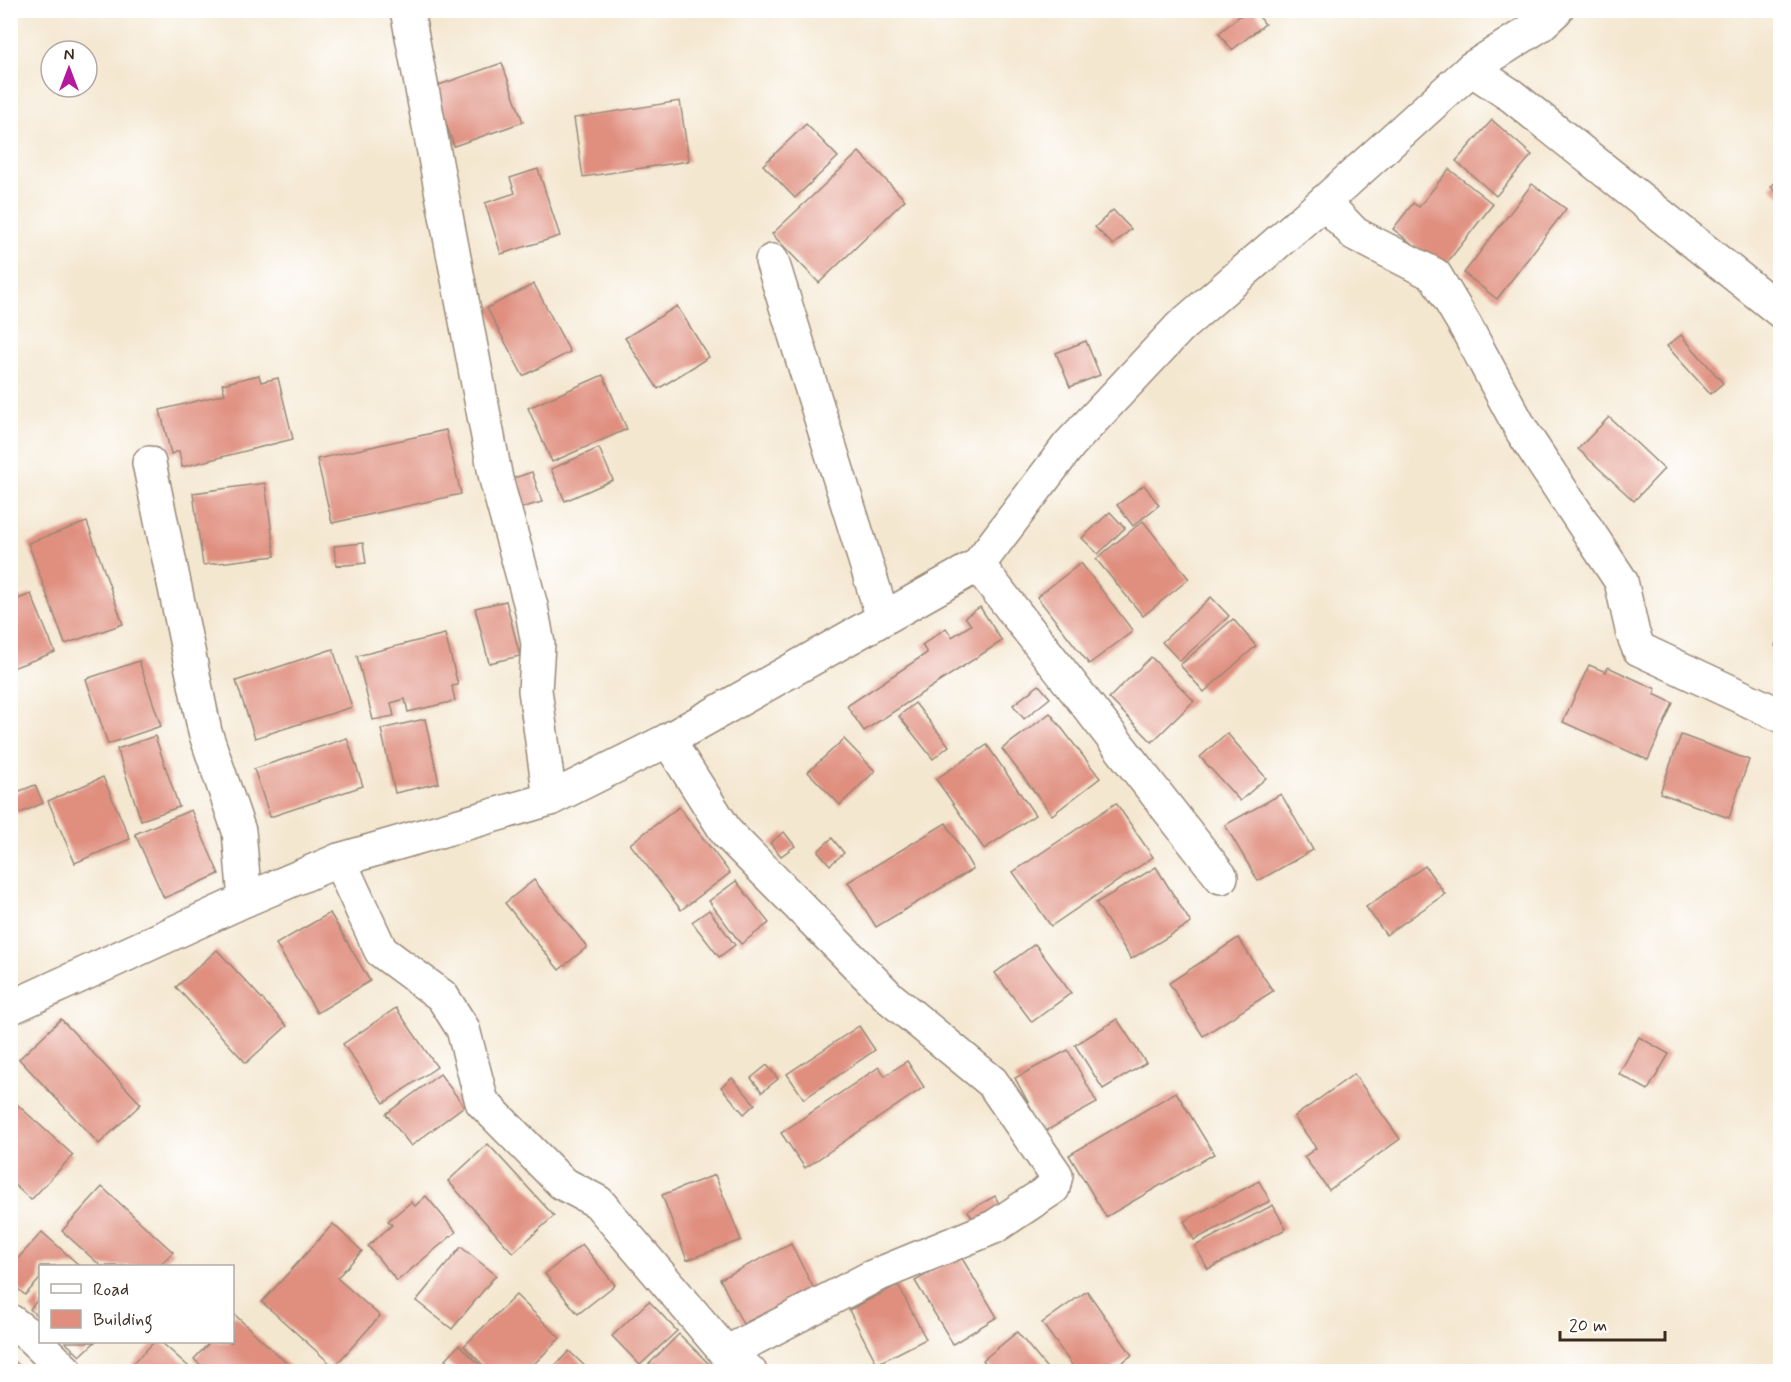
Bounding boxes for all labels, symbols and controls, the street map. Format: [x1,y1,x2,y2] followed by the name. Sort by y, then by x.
[39,39,99,99] north arrow
[64,45,74,66] text: N
[39,1265,234,1343] legend
[93,1278,129,1302] text: Road
[1560,1304,1665,1342] scale bar
[93,1308,153,1334] text: Building
[1569,1314,1607,1338] text: 20 m

